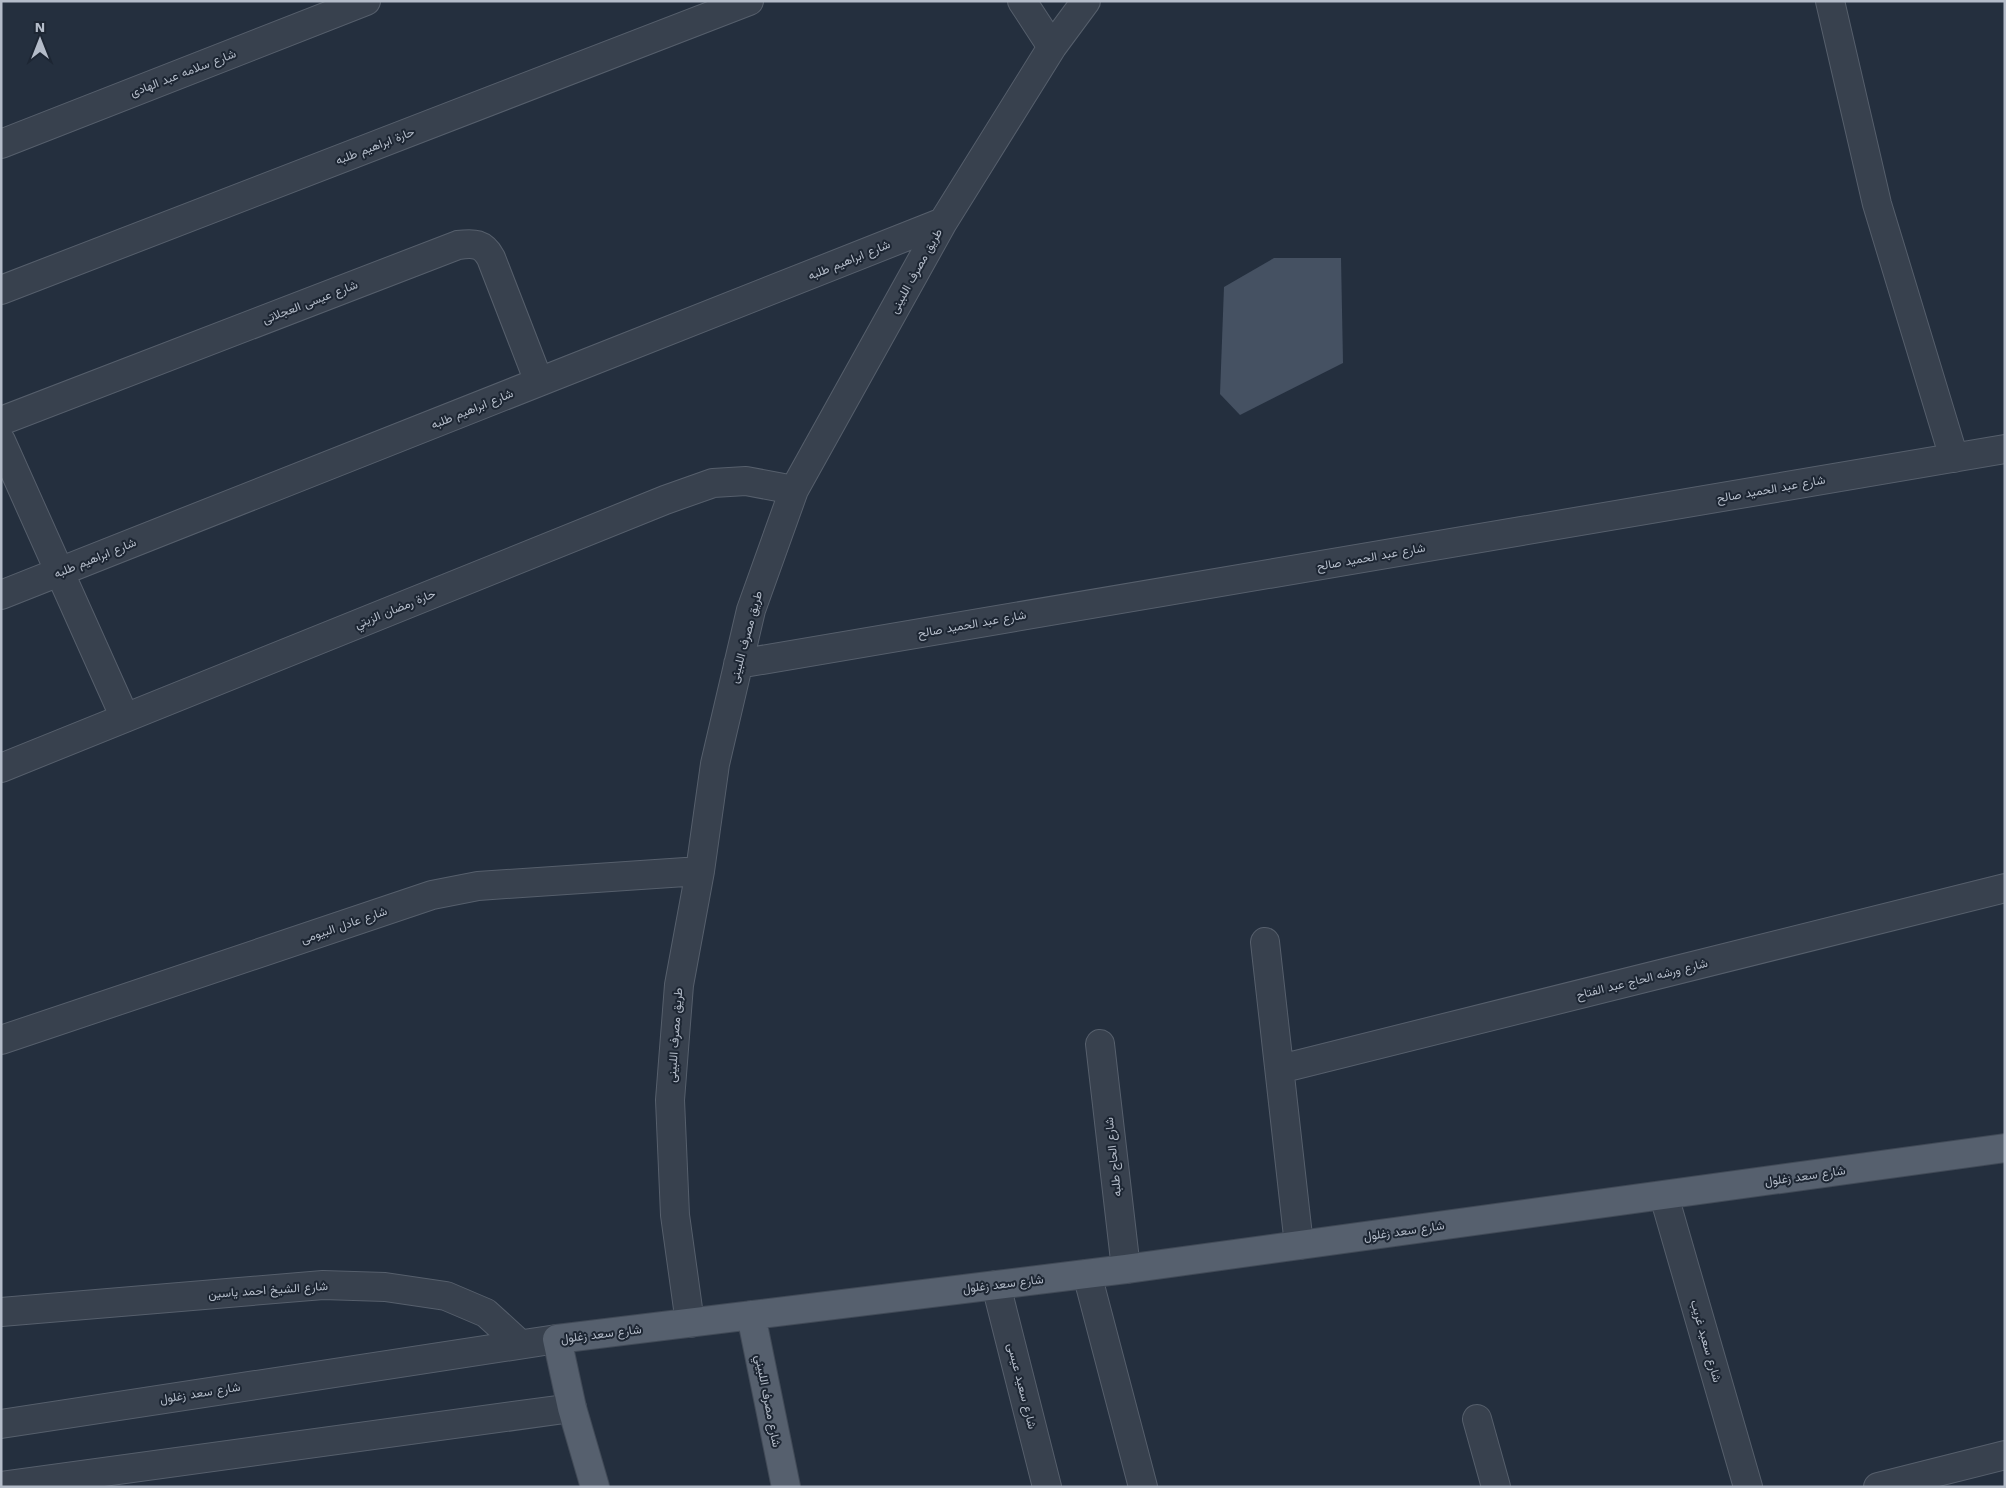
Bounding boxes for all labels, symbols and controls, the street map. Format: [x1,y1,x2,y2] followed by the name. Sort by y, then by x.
[15,15,65,65] north arrow
[35,19,45,35] text: N
[128,46,239,101] street label: شارع سلامه عبد الهادى
[334,125,417,168] street label: حارة ابراهيم طلبه
[887,226,946,316] street label: طريق مصرف اللبينى
[806,237,893,285] street label: شارع ابراهيم طلبه
[260,277,360,328] street label: شارع عيسى العجلاتى
[429,386,516,434] street label: شارع ابراهيم طلبه
[1716,473,1827,507] street label: شارع عبد الحميد صالح
[52,535,139,583] street label: شارع ابراهيم طلبه
[1316,541,1427,575] street label: شارع عبد الحميد صالح
[353,586,439,634] street label: حارة رمضان الزيتي
[727,589,766,685] street label: طريق مصرف اللبينى
[917,608,1028,642] street label: شارع عبد الحميد صالح
[299,904,390,948] street label: شارع عادل البيومى
[1575,956,1710,1004] street label: شارع ورشه الحاج عبد الفتاح
[665,987,686,1083] street label: طريق مصرف اللبينى
[1102,1116,1126,1197] street label: شارع الحاج طلبه
[1764,1163,1847,1191] street label: شارع سعد زغلول
[1363,1218,1446,1246] street label: شارع سعد زغلول
[962,1272,1044,1298] street label: شارع سعد زغلول
[208,1279,328,1303] street label: شارع الشيخ احمد ياسين
[1686,1298,1724,1384] street label: شارع سعيد غريب
[560,1322,642,1348] street label: شارع سعد زغلول
[1003,1342,1039,1431] street label: شارع سعيد عيسى
[749,1354,784,1449] street label: شارع مصرف اللبيني
[159,1380,242,1408] street label: شارع سعد زغلول

